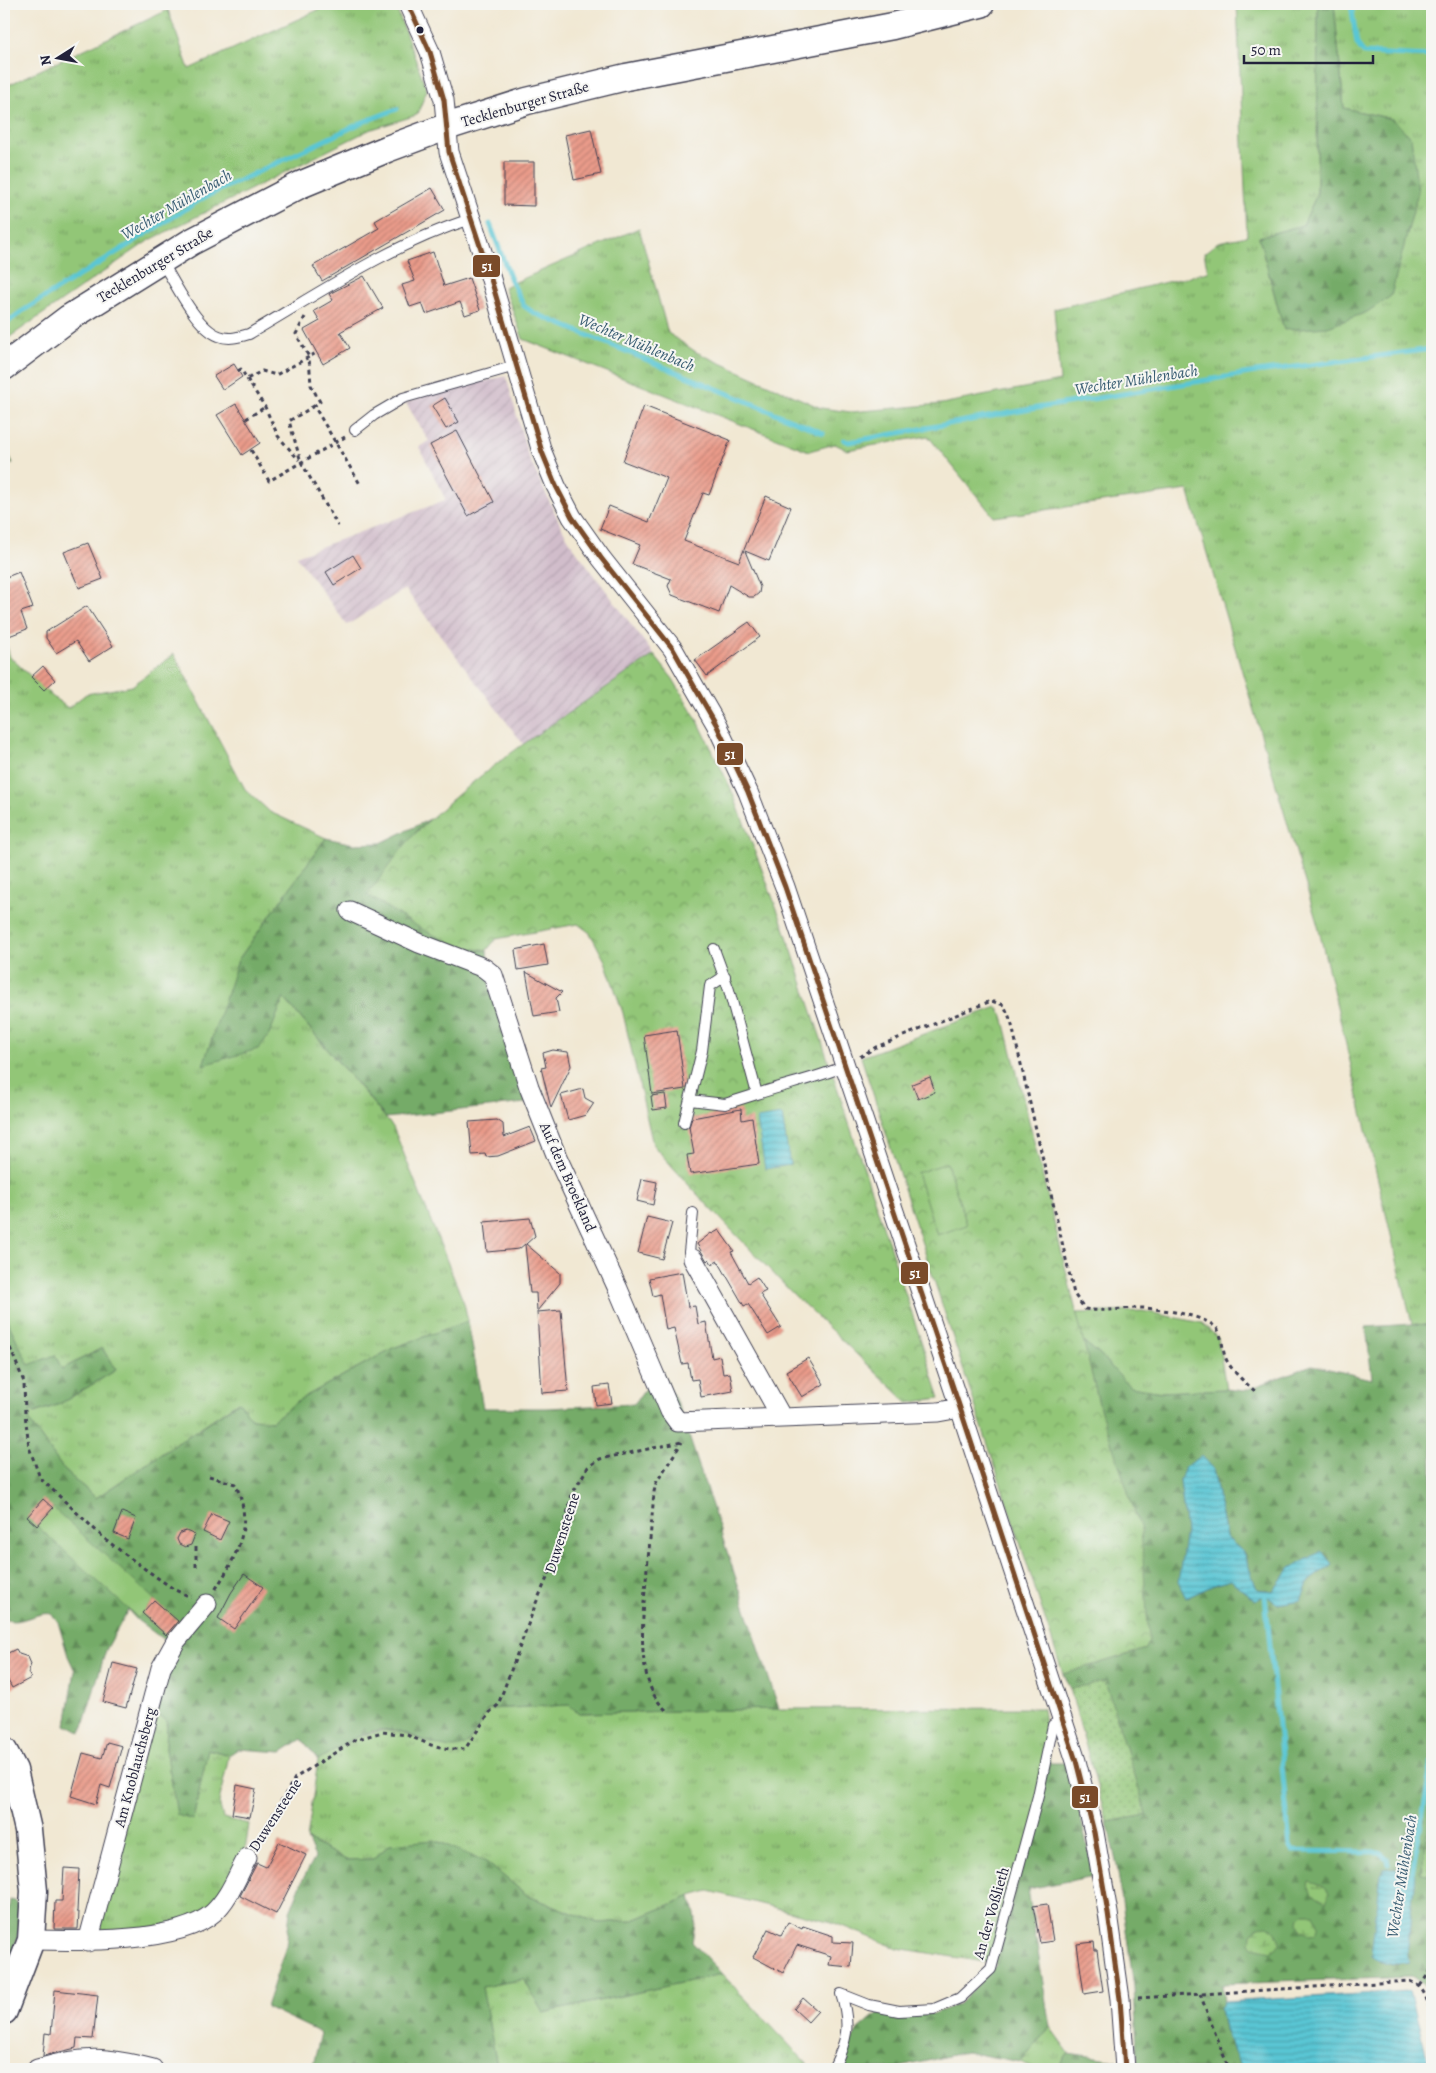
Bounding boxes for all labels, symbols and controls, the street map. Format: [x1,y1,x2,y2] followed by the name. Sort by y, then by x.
[415,25,425,35] unlabelled marker
[32,32,82,82] north arrow
[1244,32,1372,64] scale bar
[1251,40,1281,60] text: 50 m
[35,54,56,67] text: N
[459,76,591,132] street label: Tecklenburger Straße
[117,164,236,246] water label: Wechter Mühlenbach
[93,222,217,308] street label: Tecklenburger Straße
[472,254,501,278] line badge: 51
[482,257,493,276] text: 51
[575,308,698,377] water label: Wechter Mühlenbach
[1073,359,1200,401] water label: Wechter Mühlenbach
[716,742,744,766] line badge: 51
[725,745,736,764] text: 51
[535,1118,601,1236] street label: Auf dem Broekland
[900,1261,929,1285] line badge: 51
[910,1264,921,1283] text: 51
[540,1490,584,1576] street label: Duwensteene
[109,1704,161,1830] street label: Am Knoblauchsberg
[244,1774,306,1855] street label: Duwensteene
[1071,1785,1099,1809] line badge: 51
[1080,1788,1091,1807] text: 51
[1381,1813,1423,1939] water label: Wechter Mühlenbach
[968,1865,1014,1962] street label: An der Voßlieth

